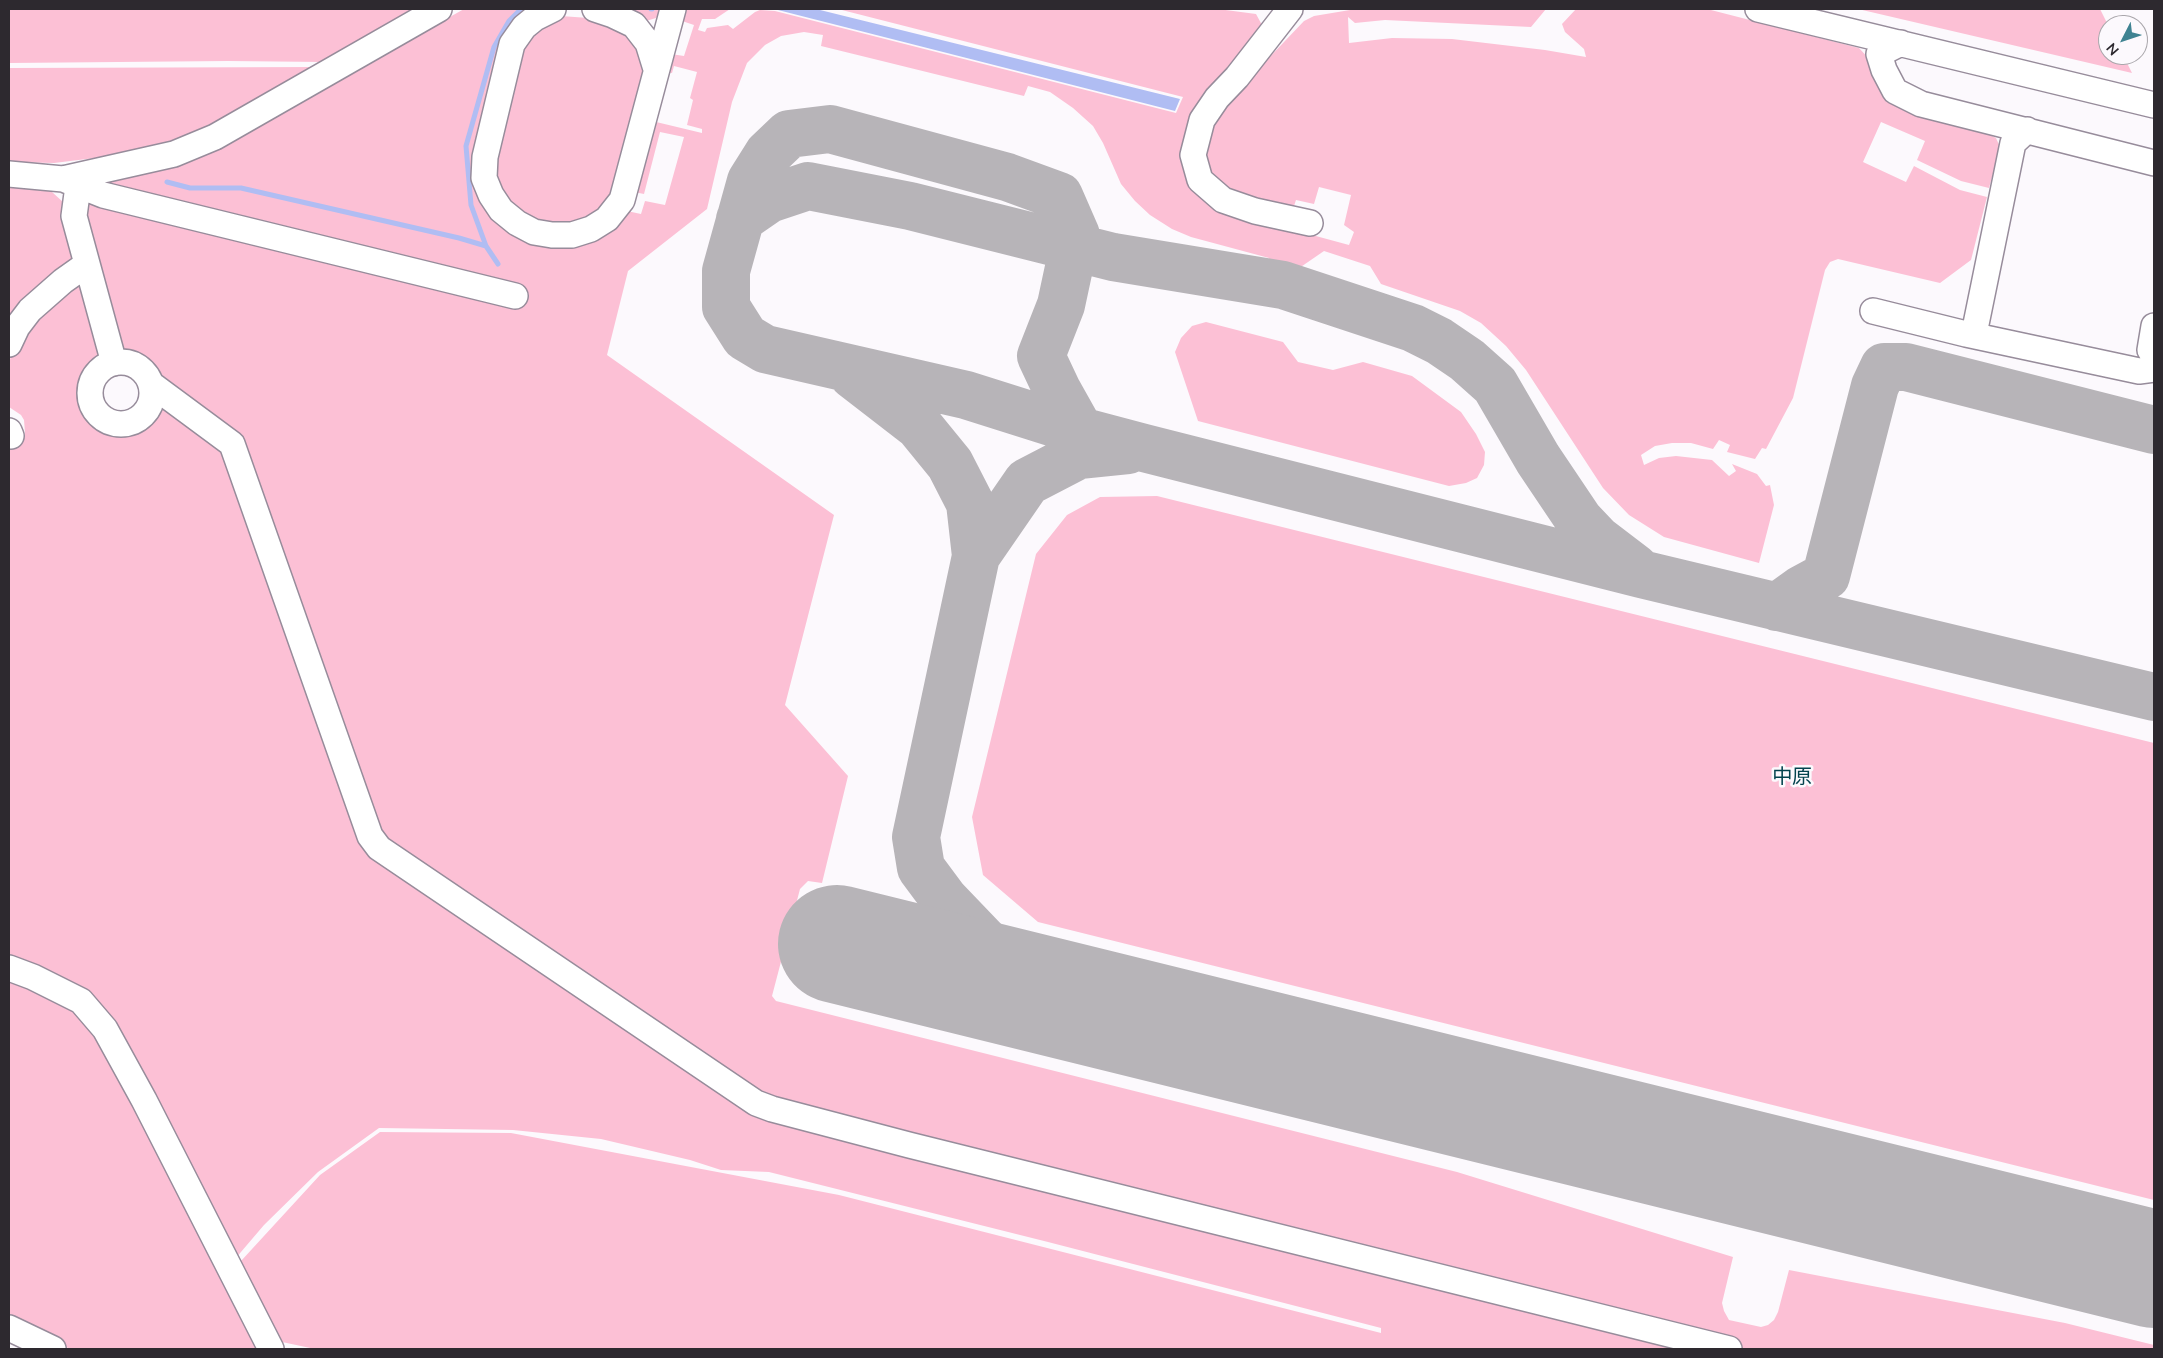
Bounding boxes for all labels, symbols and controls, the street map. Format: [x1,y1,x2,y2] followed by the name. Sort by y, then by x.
[2098,15,2148,65] north arrow
[2102,39,2123,59] text: N
[1772,765,1812,789] district label: 中原

